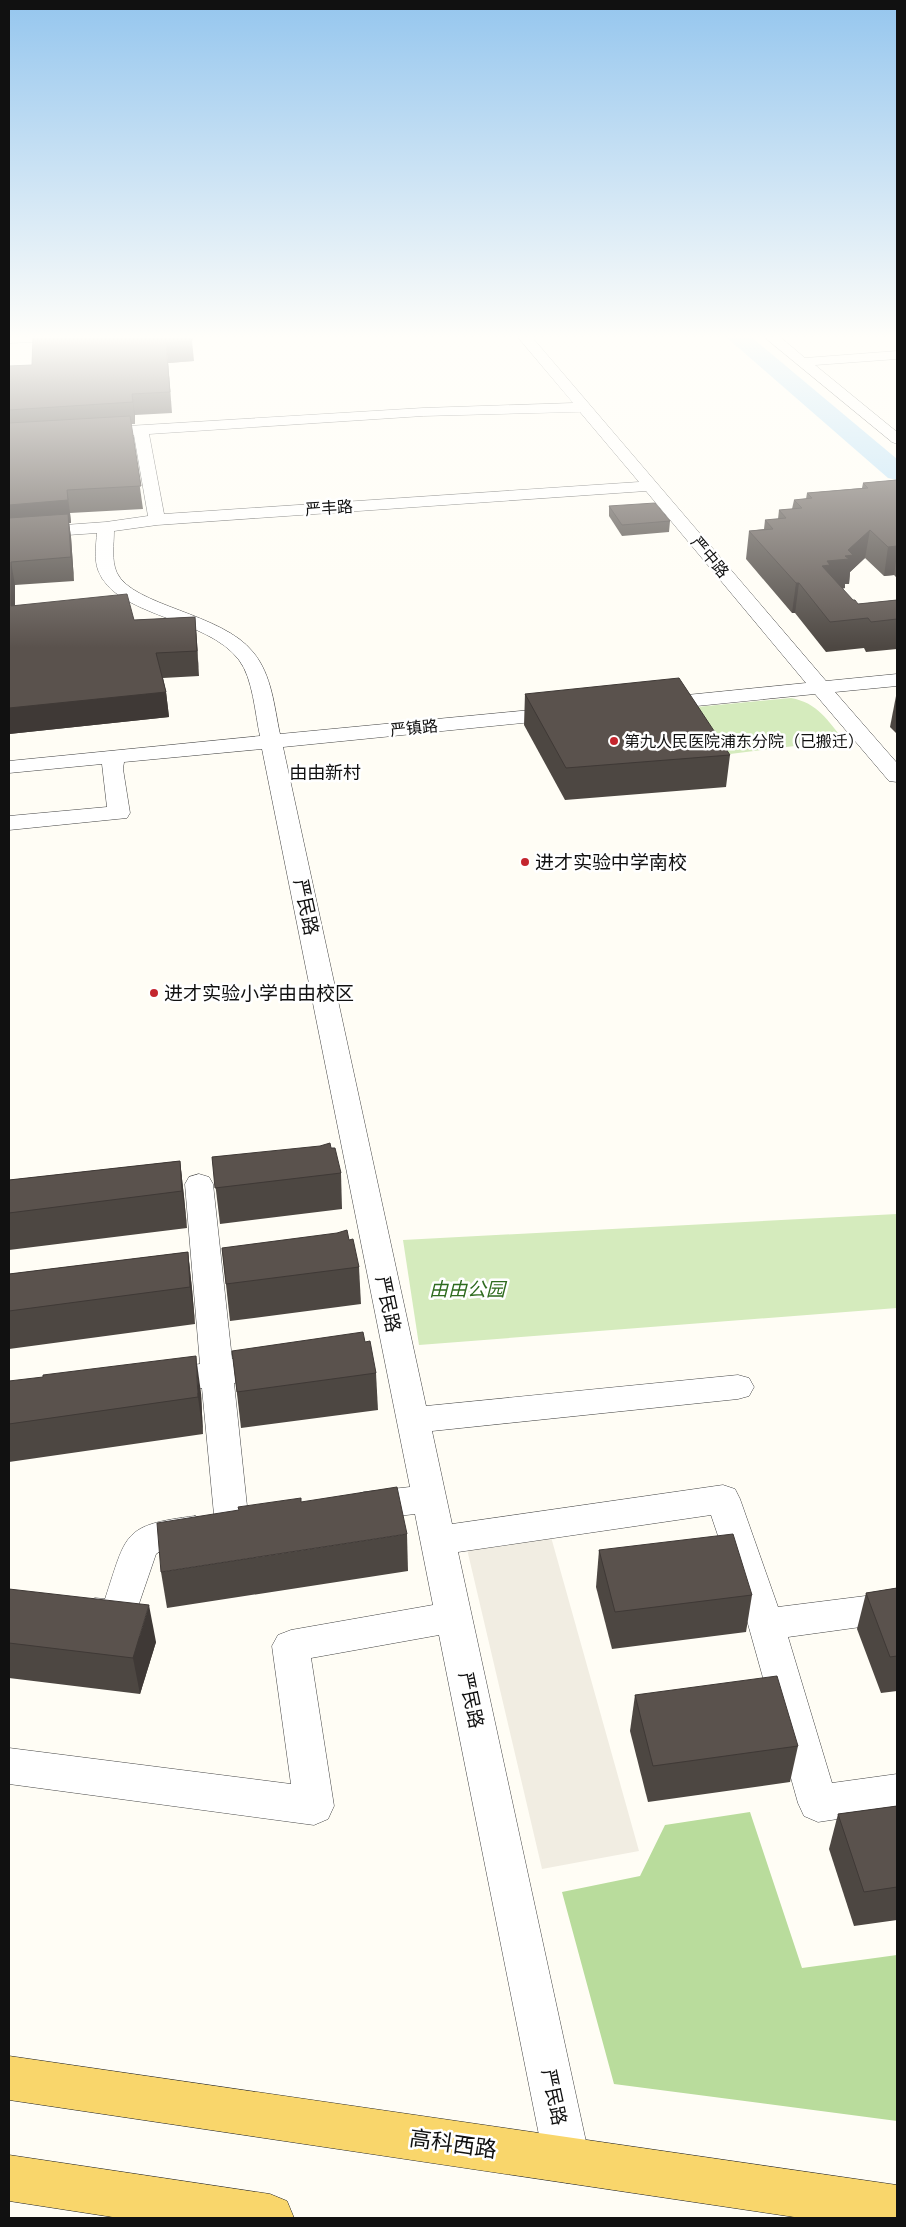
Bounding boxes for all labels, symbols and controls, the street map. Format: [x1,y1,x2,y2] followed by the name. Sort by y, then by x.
[304,497,354,519] street label: 严丰路
[687,533,733,581] street label: 严中路
[389,716,439,740] street label: 严镇路
[624,732,864,751] place label: 第九人民医院浦东分院（已搬迁）
[608,735,620,747] marker: 第九人民医院浦东分院（已搬迁）
[289,762,361,784] district label: 由由新村
[535,851,687,874] place label: 进才实验中学南校
[519,856,531,868] marker: 进才实验中学南校
[289,877,323,937] street label: 严民路
[164,982,354,1005] place label: 进才实验小学由由校区
[148,987,160,999] marker: 进才实验小学由由校区
[371,1274,405,1334] street label: 严民路
[429,1278,508,1301] park label: 由由公园
[454,1670,488,1730] street label: 严民路
[537,2067,571,2127] street label: 严民路
[408,2125,498,2163] street label: 高科西路

